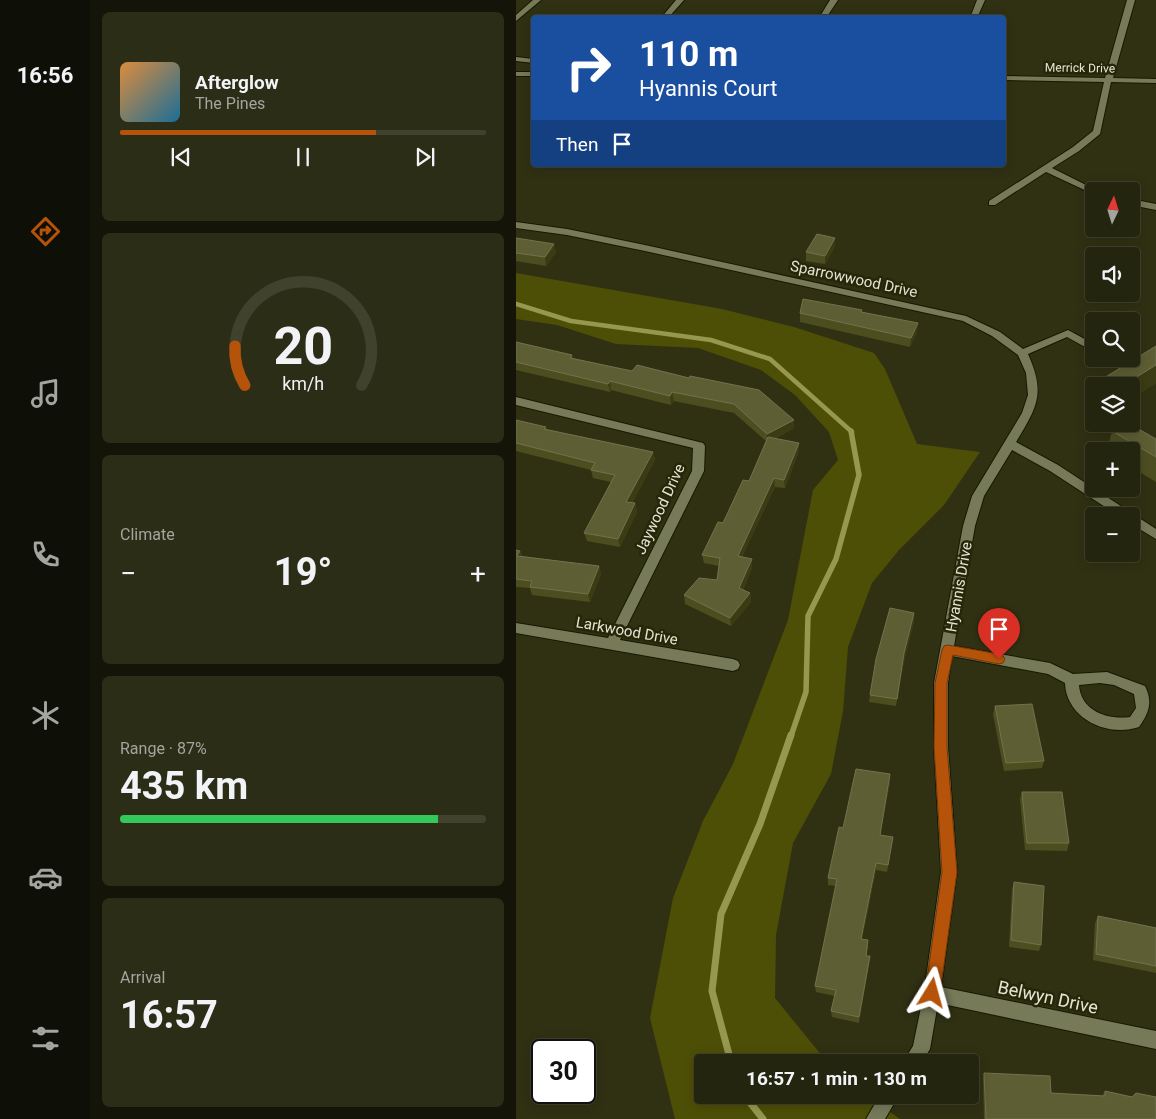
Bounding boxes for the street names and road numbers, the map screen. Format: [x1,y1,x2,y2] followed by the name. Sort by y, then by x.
[1045,60,1115,76] street label: Merrick Drive
[789,257,919,301] street label: Sparrowwood Drive
[631,461,689,557] street label: Jaywood Drive
[942,540,976,633] street label: Hyannis Drive
[575,613,679,649] street label: Larkwood Drive
[996,976,1100,1018] street label: Belwyn Drive

